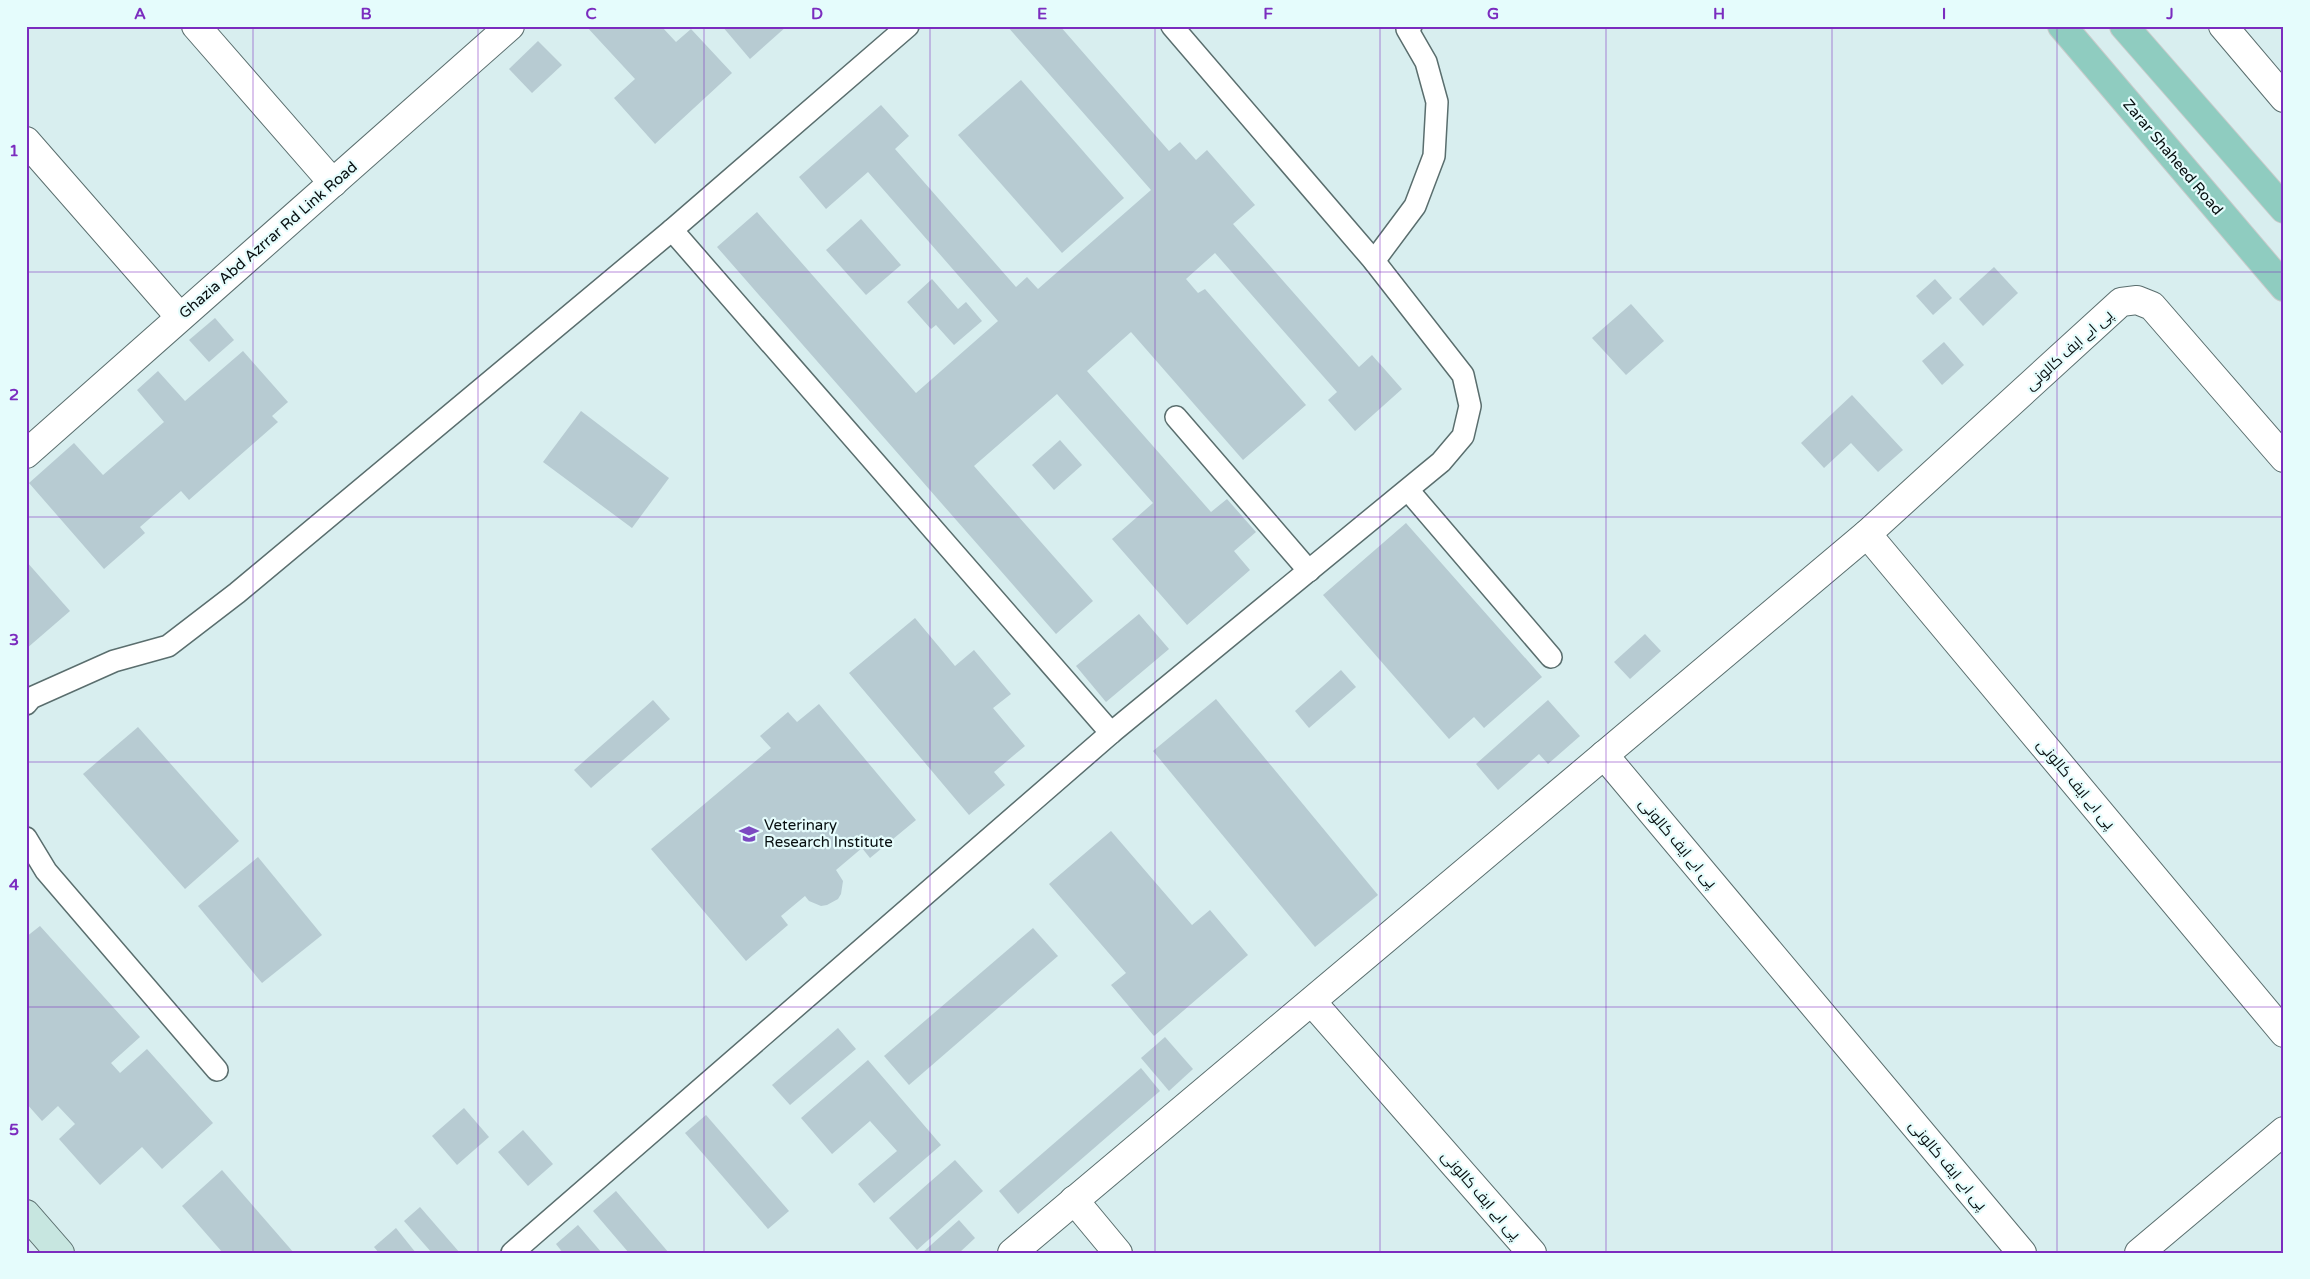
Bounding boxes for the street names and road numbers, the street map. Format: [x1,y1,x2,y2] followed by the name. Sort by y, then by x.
[2119,95,2227,219] street label: Zarar Shaheed Road
[175,158,361,322] street label: Ghazia Abd Azrrar Rd Link Road
[2021,306,2117,395] street label: پی اے ایف کالونی
[2032,735,2119,833] street label: پی اے ایف کالونی
[1634,794,1721,892] street label: پی اے ایف کالونی
[1904,1116,1991,1214] street label: پی اے ایف کالونی
[1437,1147,1524,1244] street label: پی اے ایف کالونی

